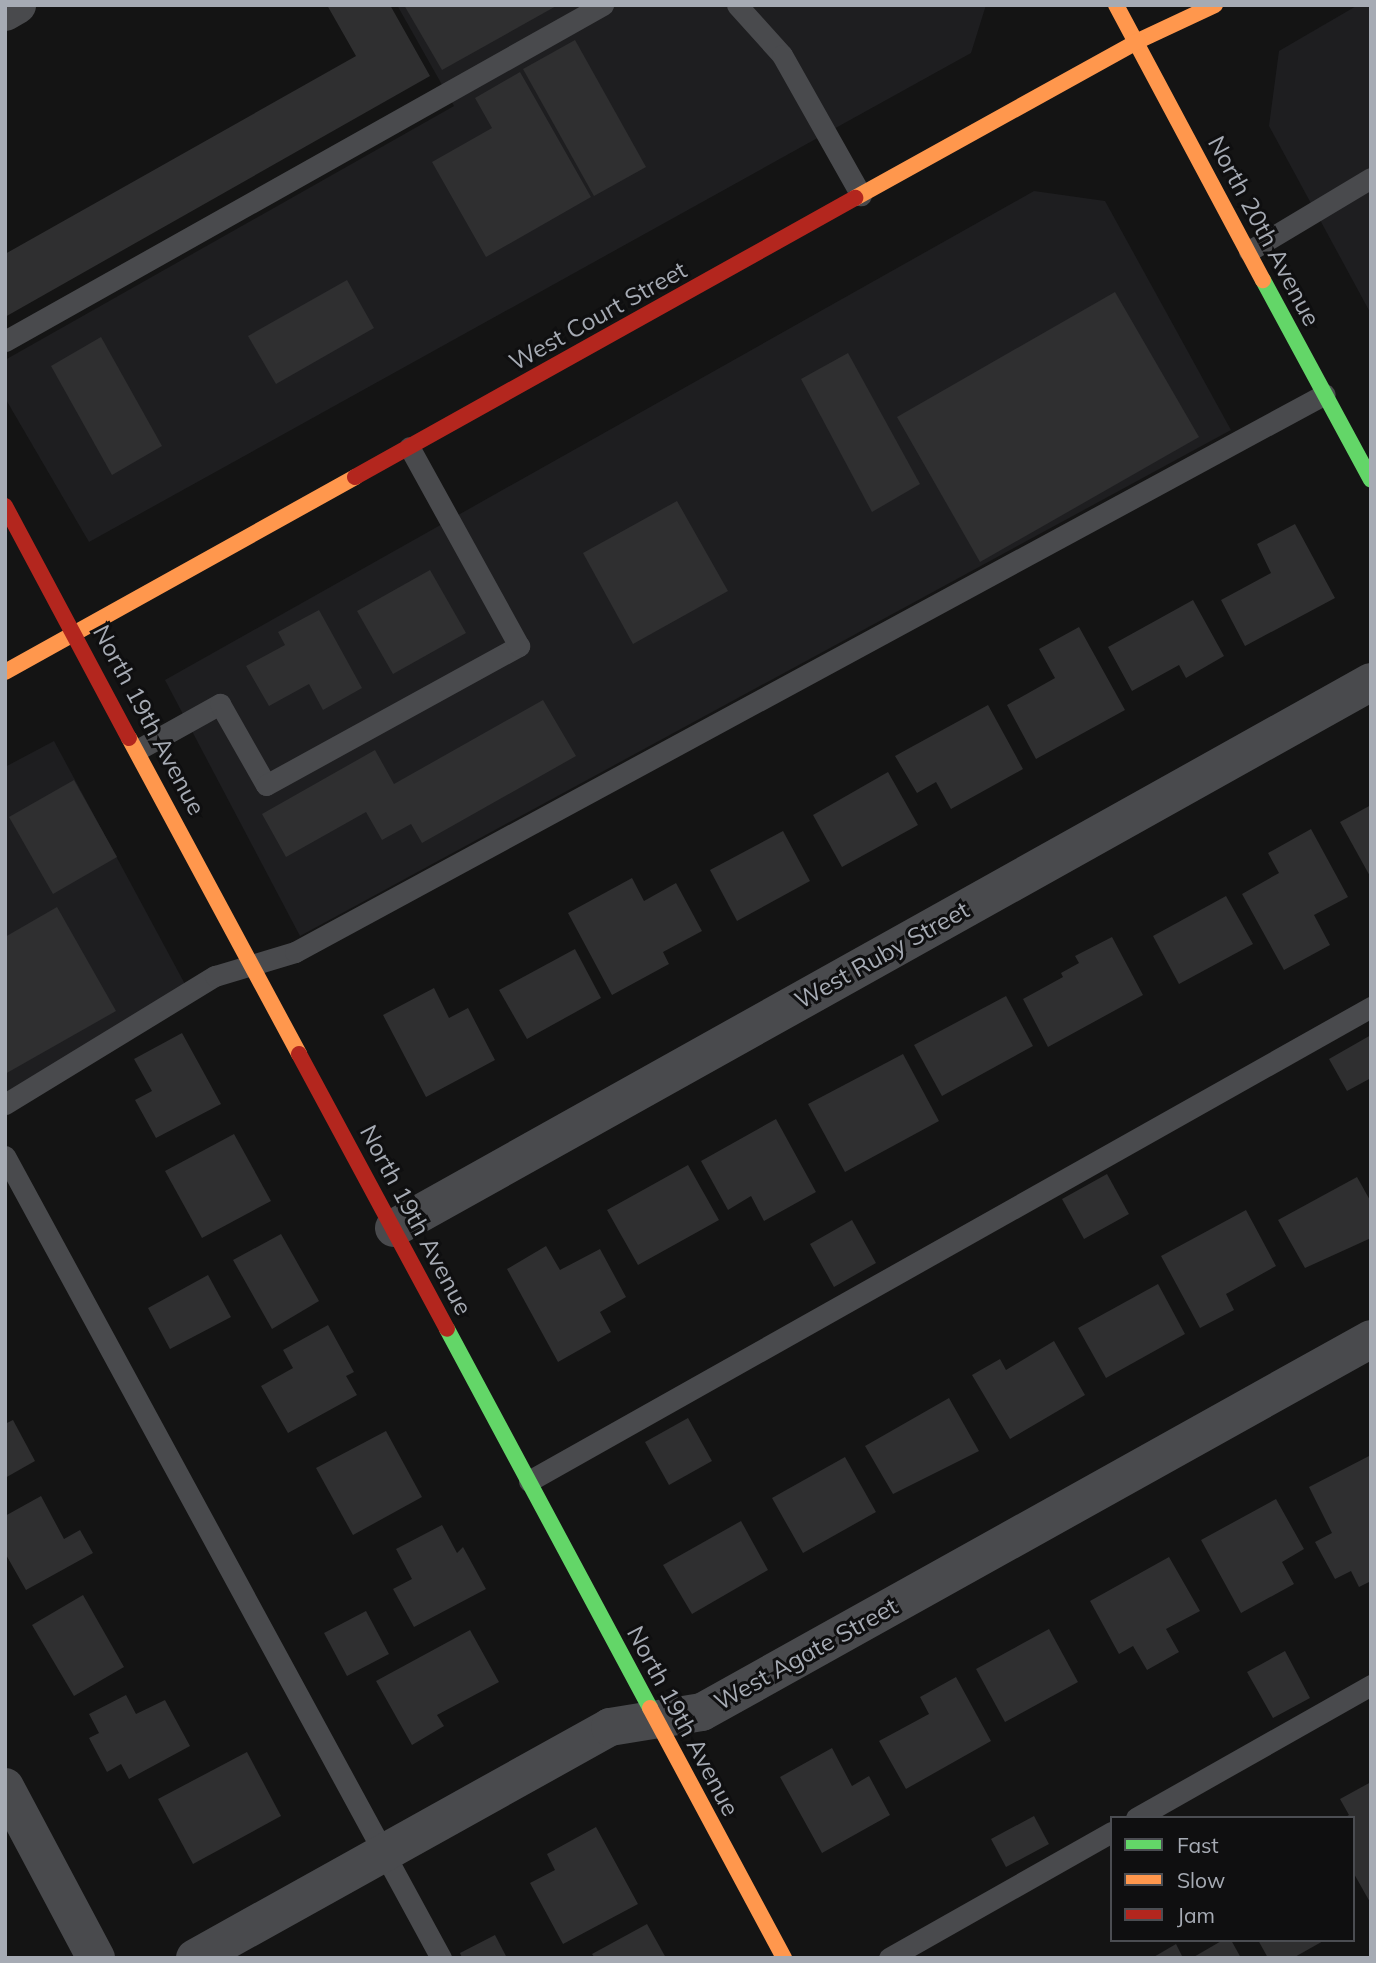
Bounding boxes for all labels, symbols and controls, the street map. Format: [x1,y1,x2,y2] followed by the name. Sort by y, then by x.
[1202,131,1326,331] street label: North 20th Avenue
[504,255,692,377] street label: West Court Street
[87,620,211,820] street label: North 19th Avenue
[790,895,974,1015] street label: West Ruby Street
[354,1120,478,1320] street label: North 19th Avenue
[709,1592,903,1716] street label: West Agate Street
[621,1621,745,1821] street label: North 19th Avenue
[1110,1816,1355,1942] legend
[1177,1832,1219,1858] text: Fast
[1177,1867,1225,1893] text: Slow
[1177,1902,1215,1928] text: Jam

